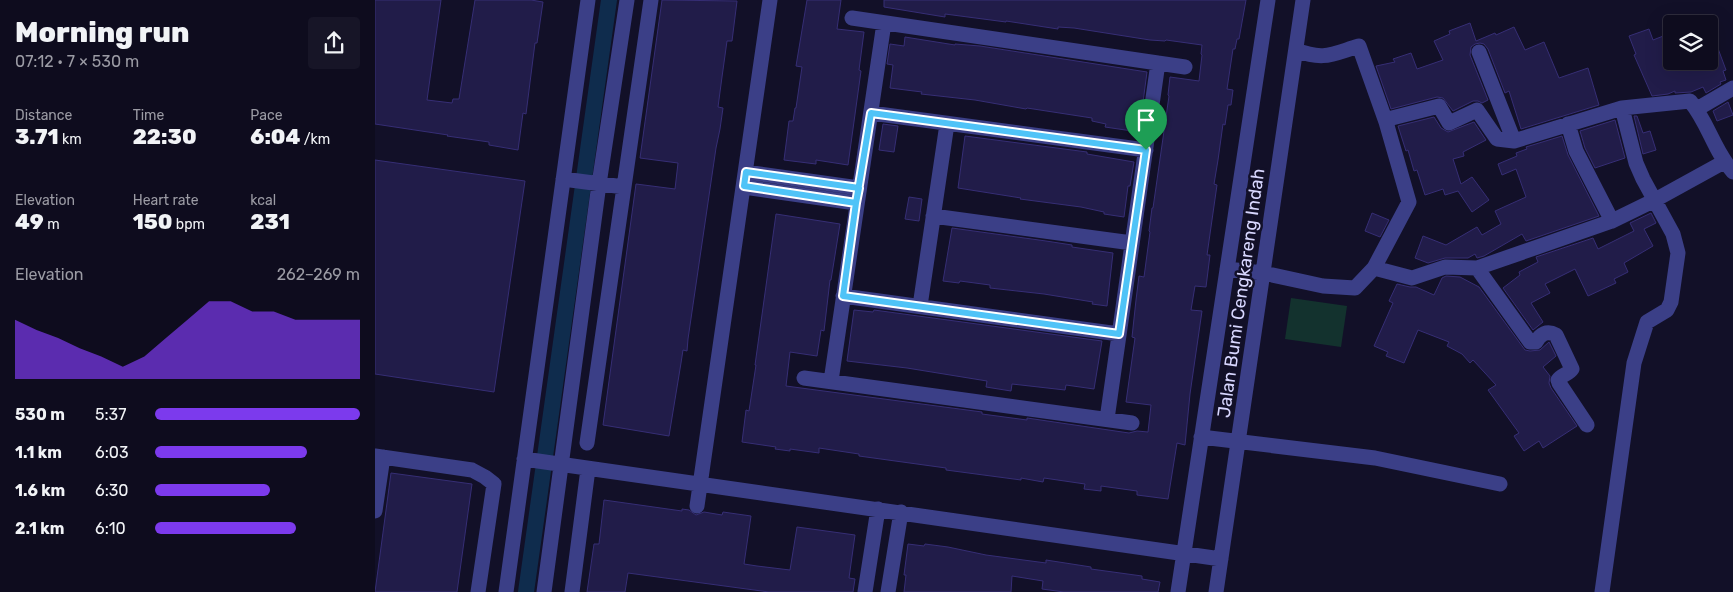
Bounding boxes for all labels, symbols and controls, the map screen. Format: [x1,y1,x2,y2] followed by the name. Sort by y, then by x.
[1663,15,1718,70] map controls
[1663,15,1718,70] button: layers
[15,16,189,49] text: Morning run
[308,17,360,69] button: share
[15,52,139,71] text: 07:12 · 7 × 530 m
[1125,99,1167,150] pin
[1132,106,1160,134] icon: arrive
[15,107,72,124] text: Distance
[133,107,164,124] text: Time
[250,107,282,124] text: Pace
[15,124,59,149] text: 3.71
[133,124,197,149] text: 22:30
[250,124,300,149] text: 6:04
[59,131,82,148] text: km
[300,131,330,148] text: /km
[1213,167,1269,419] street label: Jalan Bumi Cengkareng Indah
[15,192,75,209] text: Elevation
[133,192,199,209] text: Heart rate
[250,192,276,209] text: kcal
[15,209,44,234] text: 49
[133,209,172,234] text: 150
[250,209,290,234] text: 231
[44,216,60,233] text: m
[172,216,205,233] text: bpm
[15,265,84,284] text: Elevation
[277,265,360,284] text: 262–269 m
[15,405,65,424] text: 530 m
[95,405,126,424] text: 5:37
[15,443,62,462] text: 1.1 km
[95,443,129,462] text: 6:03
[15,481,65,500] text: 1.6 km
[95,481,129,500] text: 6:30
[15,519,64,538] text: 2.1 km
[95,519,126,538] text: 6:10

